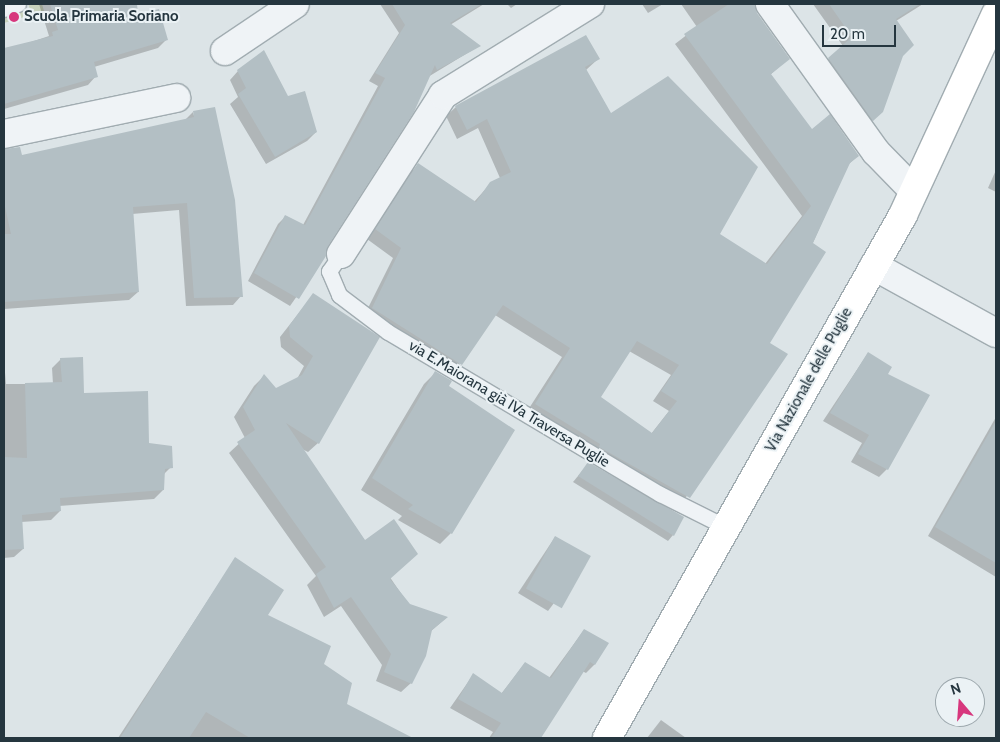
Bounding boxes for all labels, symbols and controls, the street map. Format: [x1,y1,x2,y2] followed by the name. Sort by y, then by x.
[24,8,179,26] place label: Scuola Primaria Soriano
[8,11,20,23] marker: Scuola Primaria Soriano
[825,15,899,47] scale bar
[830,25,865,43] text: 20 m
[762,305,856,455] street label: Via Nazionale delle Puglie
[405,337,613,471] street label: via E.Maiorana già IVa Traversa Puglie
[935,677,985,727] north arrow
[948,679,963,699] text: N

